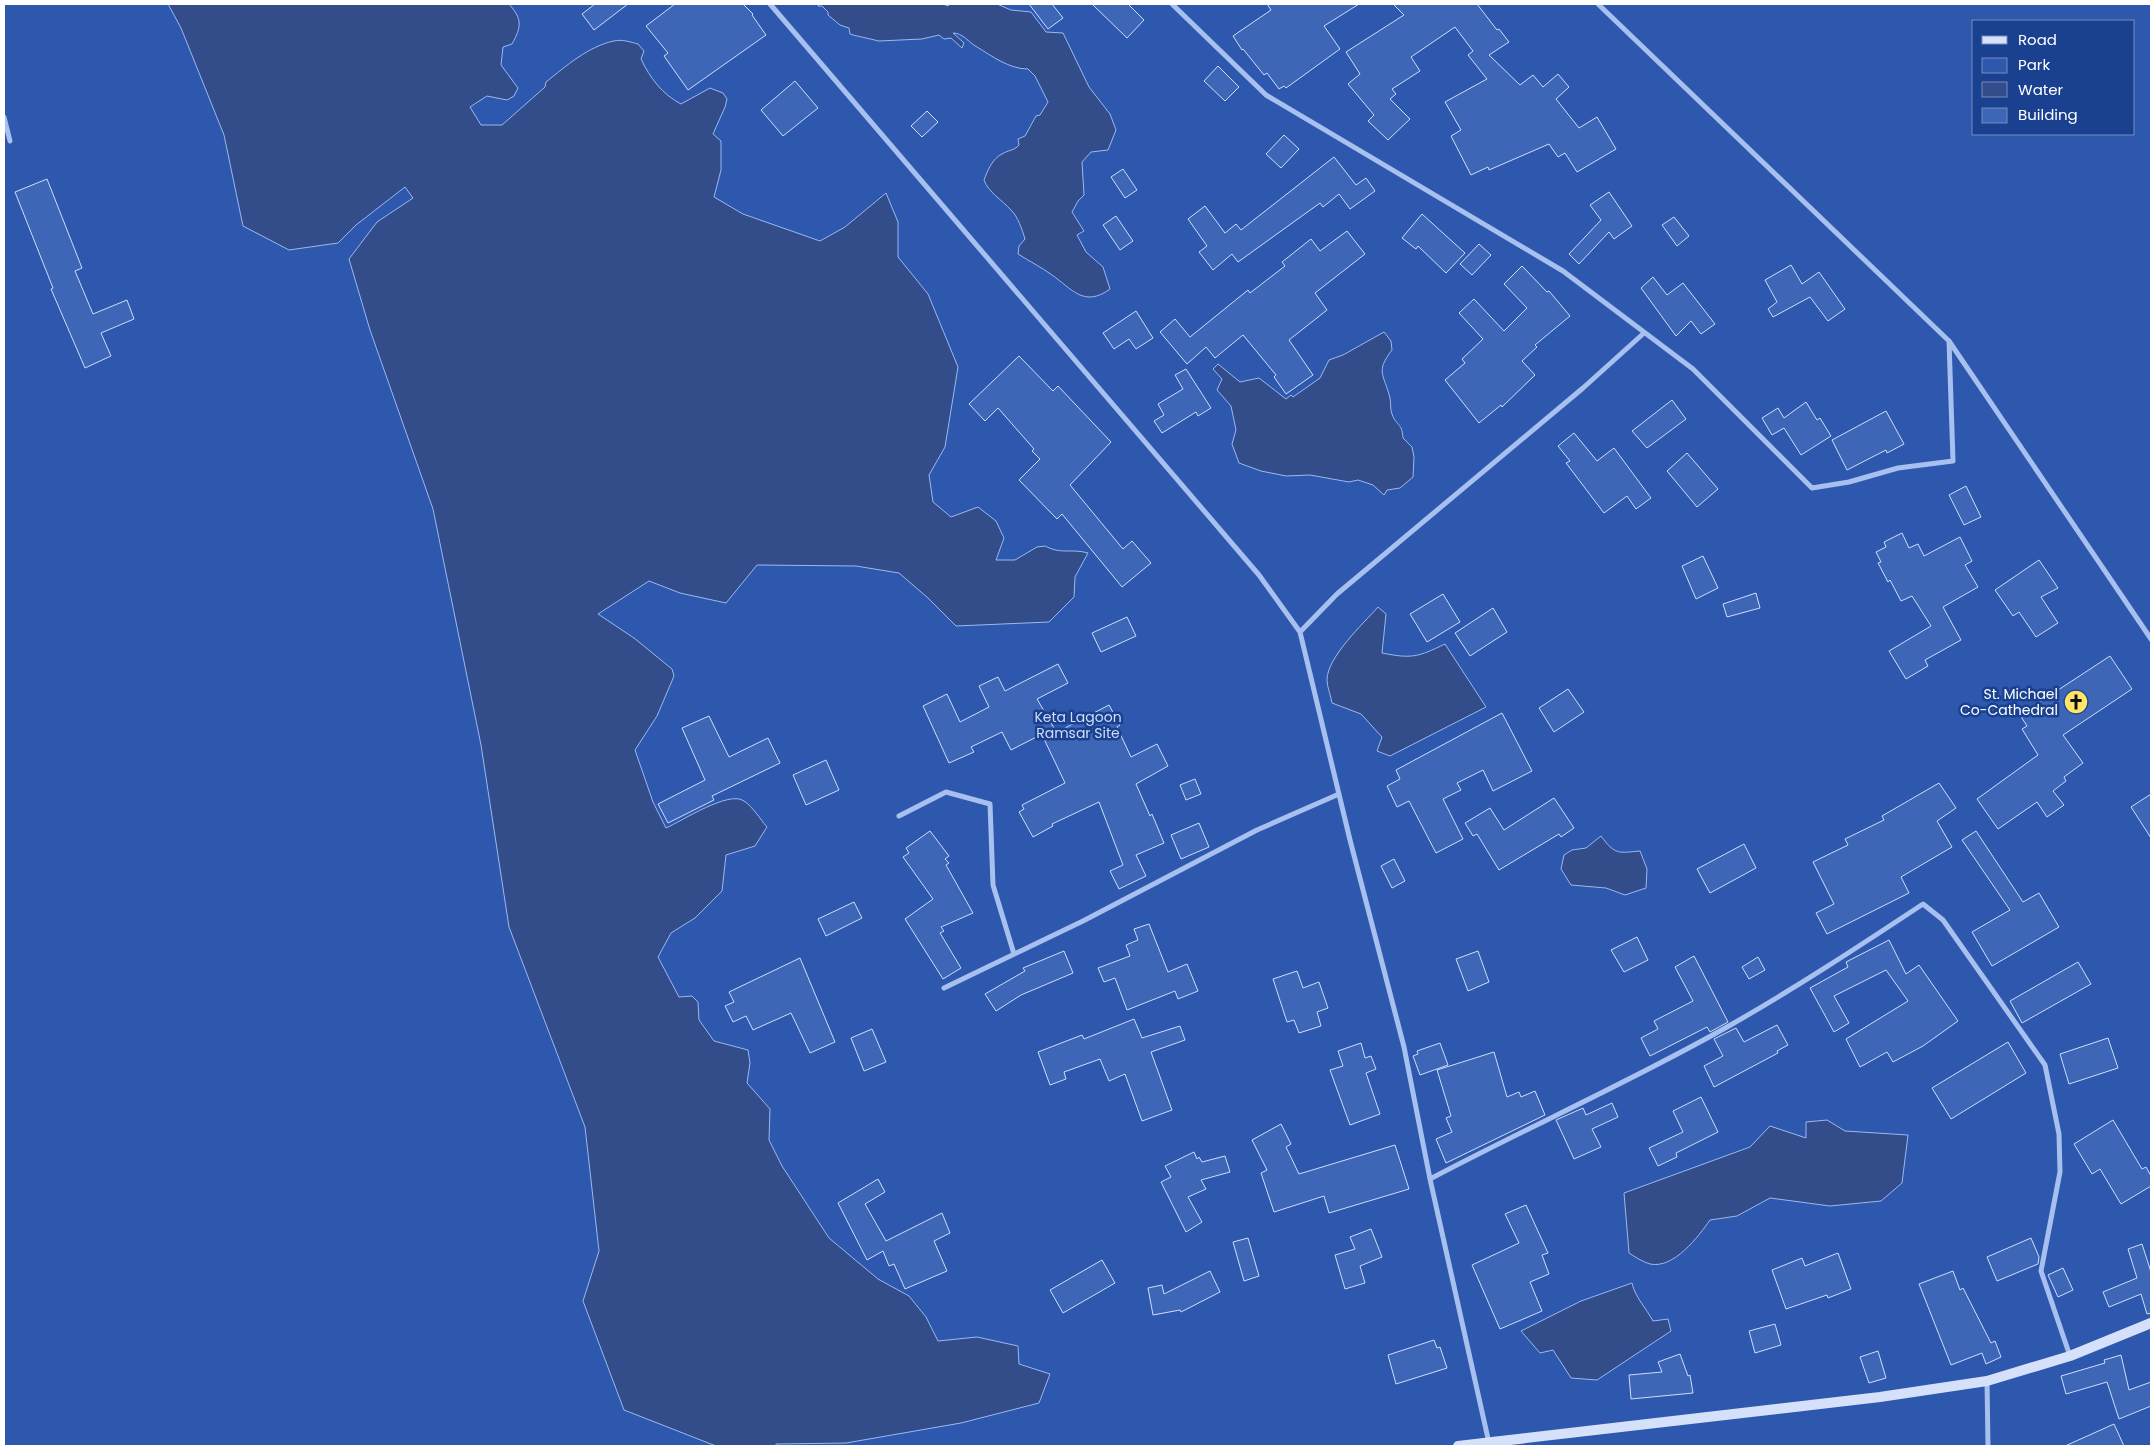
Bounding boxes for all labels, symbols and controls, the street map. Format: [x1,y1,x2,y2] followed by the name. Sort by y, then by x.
[1972,20,2135,135] legend
[2018,29,2057,50] text: Road
[2018,54,2050,75] text: Park
[2018,79,2064,100] text: Water
[2018,104,2078,125] text: Building
[1960,684,2058,720] place label: St. Michael Co-Cathedral
[2063,689,2089,715] church icon: St. Michael Co-Cathedral
[1034,707,1122,743] park label: Keta Lagoon Ramsar Site

